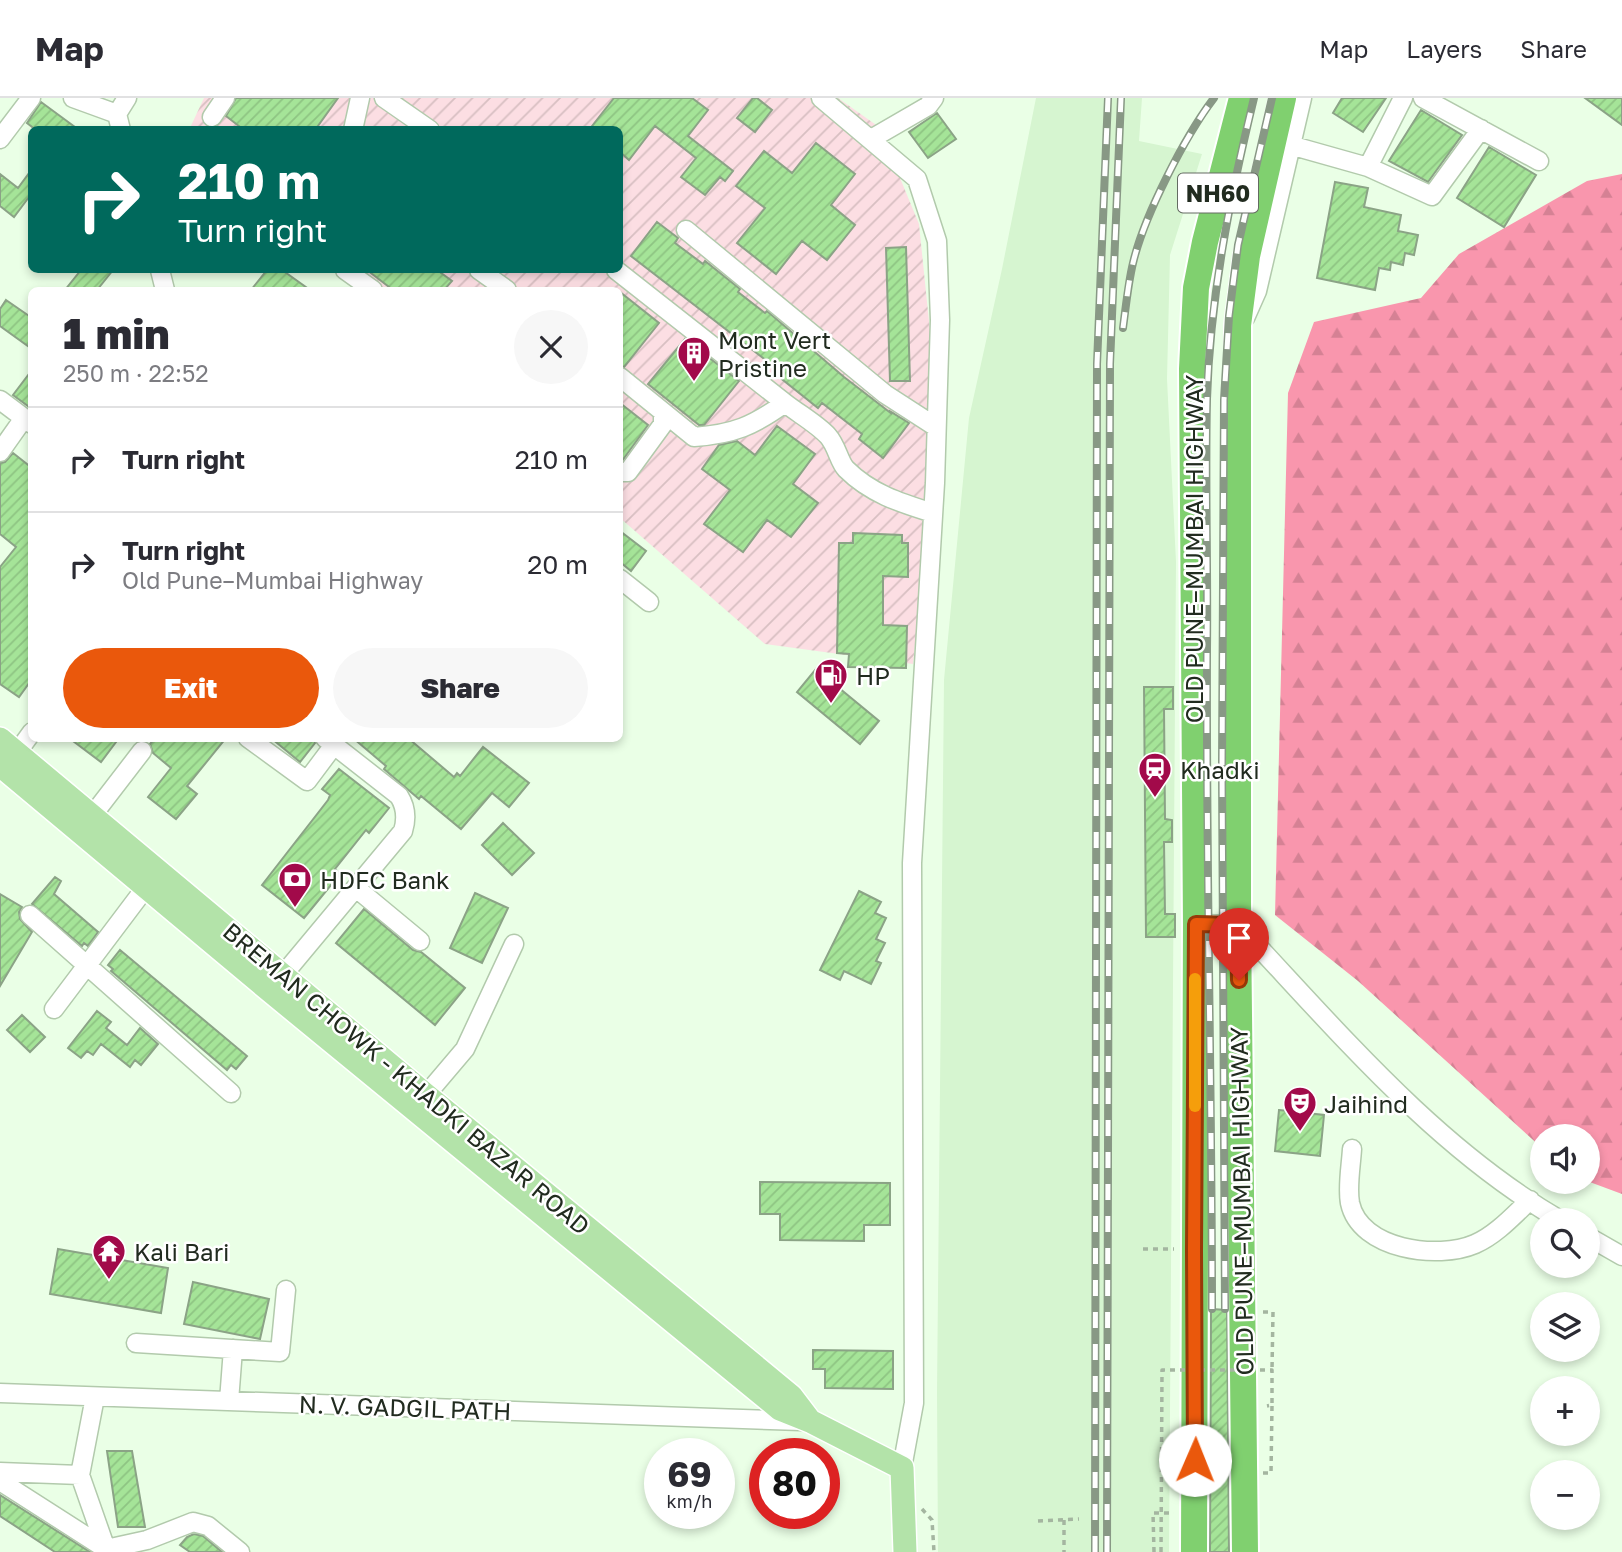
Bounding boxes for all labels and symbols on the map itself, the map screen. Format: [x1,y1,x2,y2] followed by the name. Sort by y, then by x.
[1178,174,1258,212] road number: NH60
[718,325,831,382] place label: Mont Vert Pristine
[675,334,713,383] building icon: Mont Vert Pristine
[1179,374,1208,723] street label: OLD PUNE–MUMBAI HIGHWAY
[812,656,850,705] fuel station icon: HP
[856,661,890,690] place label: HP
[1136,750,1174,799] station icon: Khadki
[1180,755,1260,784] place label: Khadki
[276,860,314,909] bank icon: HDFC Bank
[320,865,449,894] place label: HDFC Bank
[1209,908,1269,980] pin
[218,916,596,1240] street label: BREMAN CHOWK - KHADKI BAZAR ROAD
[1223,1026,1259,1376] street label: OLD PUNE–MUMBAI HIGHWAY
[1281,1084,1319,1133] theatre icon: Jaihind
[1324,1089,1408,1118] place label: Jaihind
[90,1232,128,1281] temple icon: Kali Bari
[134,1237,229,1266] place label: Kali Bari
[298,1389,512,1425] street label: N. V. GADGIL PATH
[1158,1423,1232,1497] position arrow
[749,1438,840,1529] speed limit sign: 80

